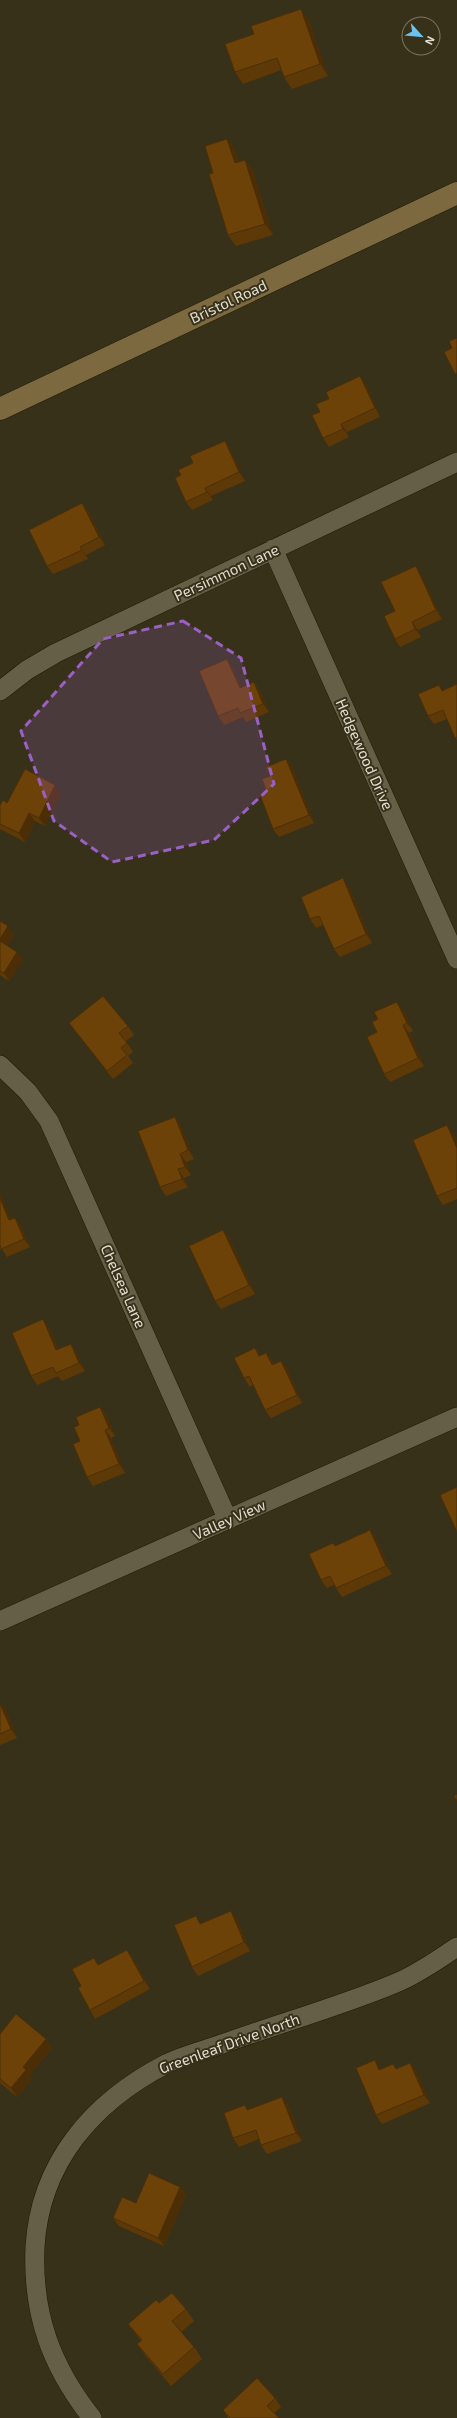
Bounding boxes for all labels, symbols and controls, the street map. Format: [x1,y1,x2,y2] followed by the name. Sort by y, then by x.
[401,16,441,56] north arrow
[423,34,438,47] text: N
[187,275,269,327] street label: Bristol Road
[171,540,281,604] street label: Persimmon Lane
[332,696,398,812] street label: Hedgewood Drive
[98,1241,150,1331] street label: Chelsea Lane
[190,1495,268,1543] street label: Valley View
[156,2009,302,2077] street label: Greenleaf Drive North

